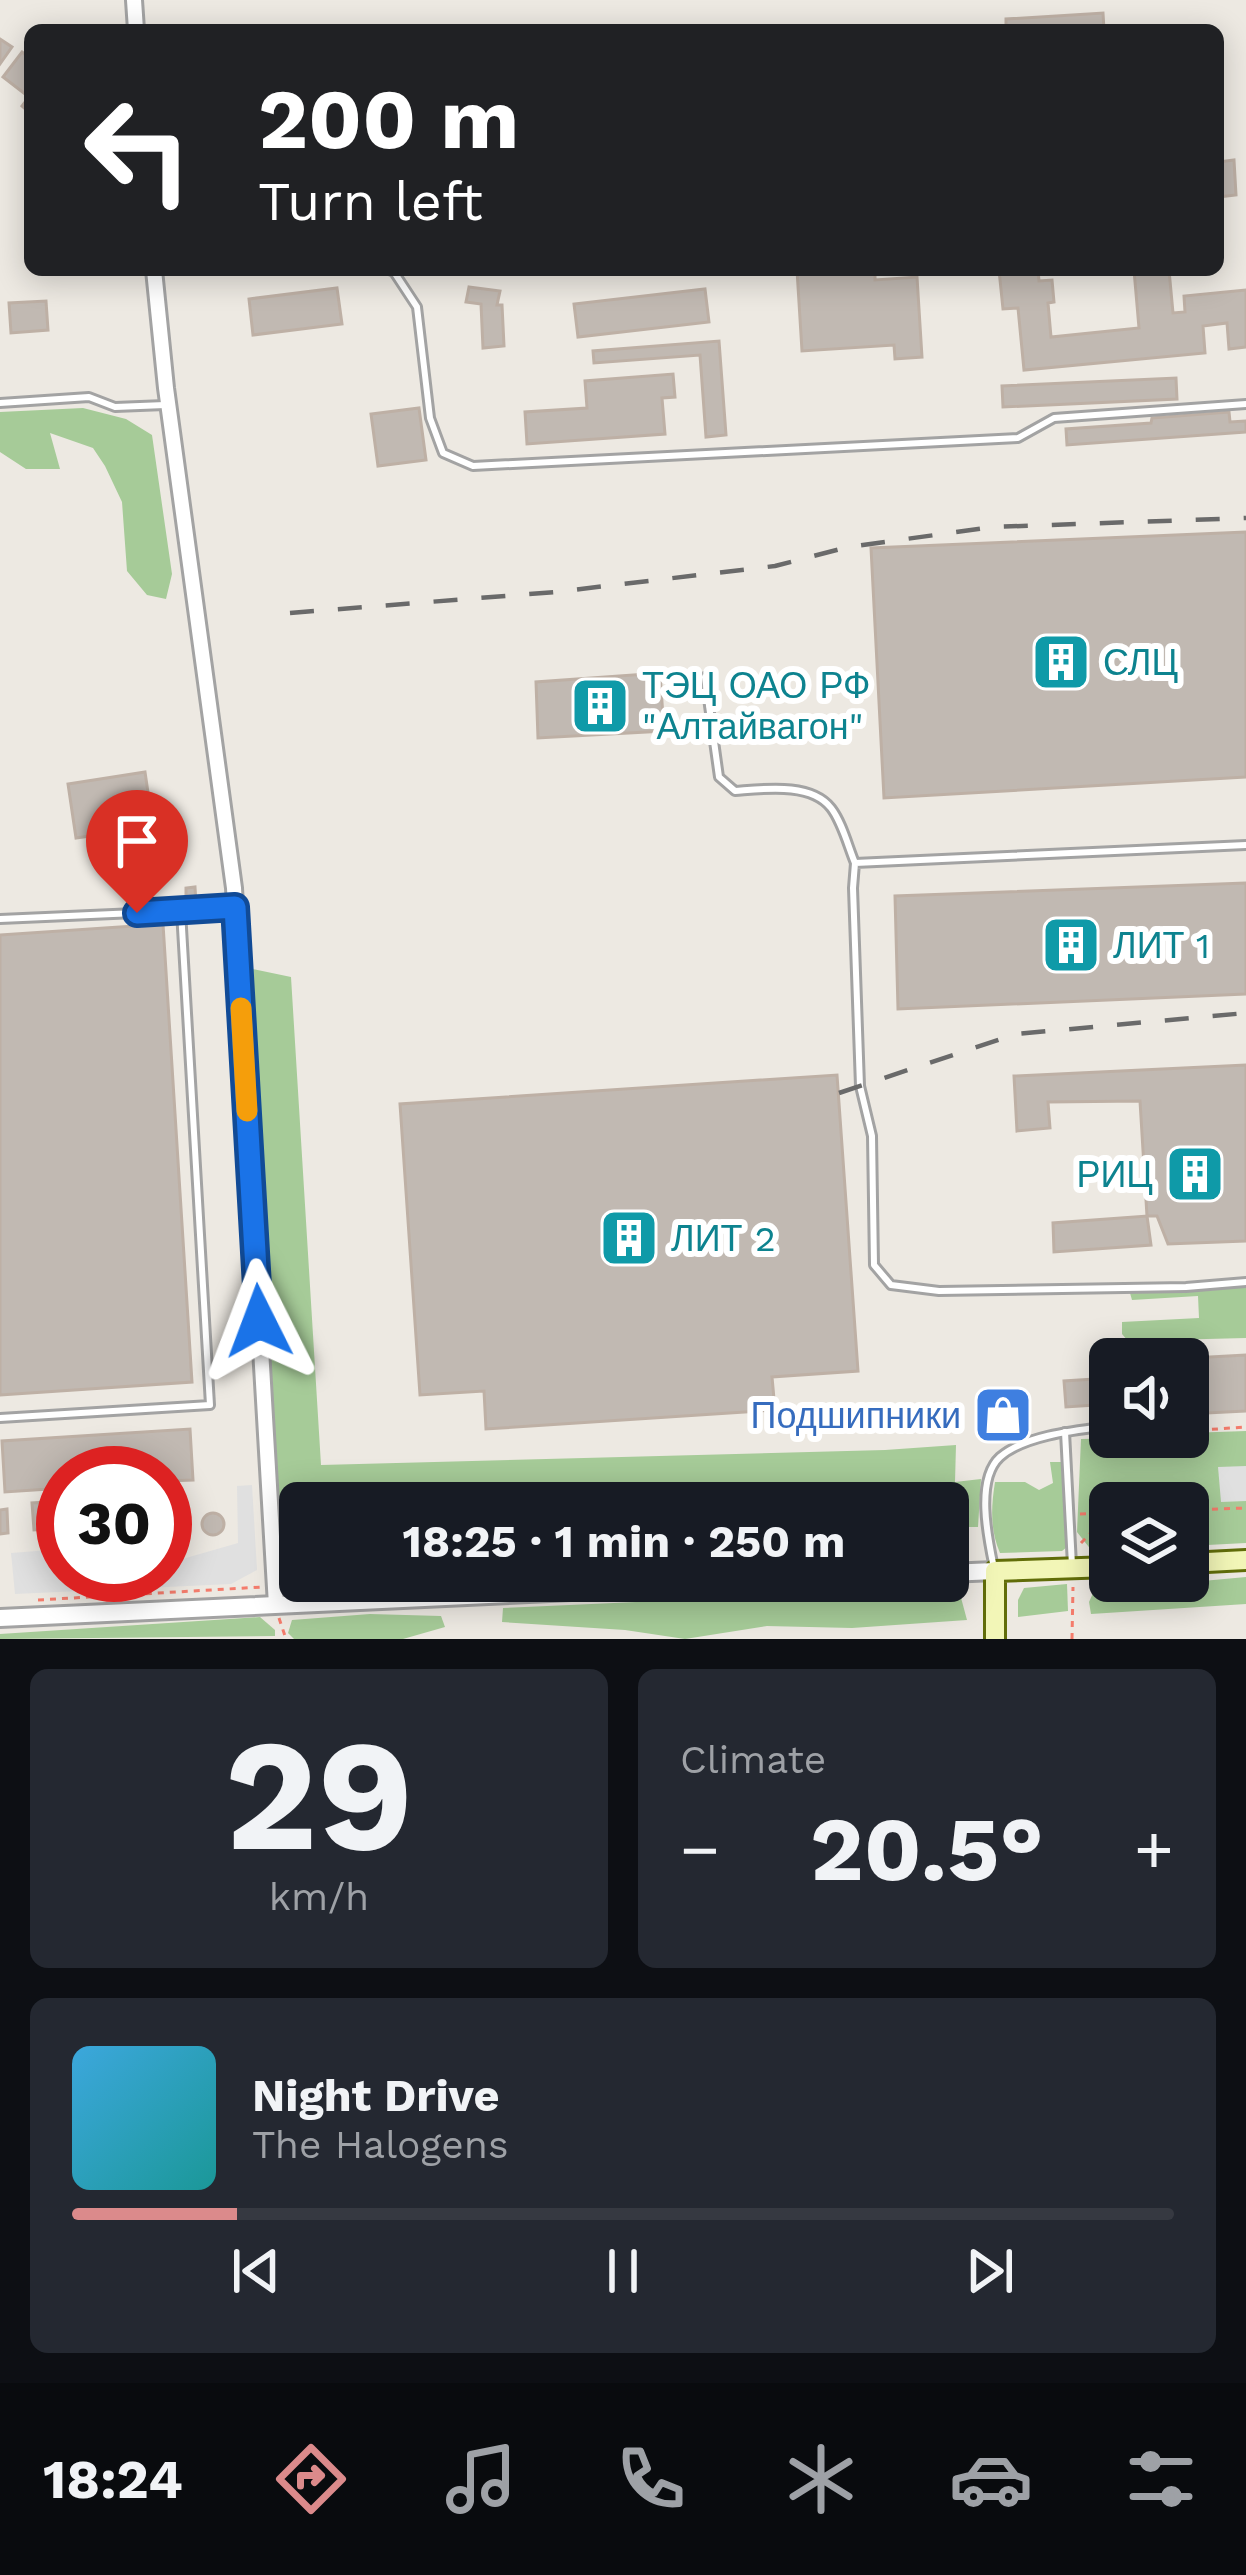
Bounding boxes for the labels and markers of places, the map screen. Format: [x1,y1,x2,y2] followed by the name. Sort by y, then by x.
[1030,631,1092,693] building icon: СЛЦ
[1103,642,1178,684] place label: СЛЦ
[642,665,870,748] place label: ТЭЦ ОАО РФ "Алтайвагон"
[569,675,631,737] building icon: ТЭЦ ОАО РФ "Алтайвагон"
[86,790,188,913] pin
[1040,914,1102,976] building icon: ЛИТ 1
[1113,925,1210,967] place label: ЛИТ 1
[1164,1143,1226,1205] building icon: РИЦ
[1076,1154,1153,1196] place label: РИЦ
[598,1207,660,1269] building icon: ЛИТ 2
[671,1218,776,1260] place label: ЛИТ 2
[972,1384,1034,1446] shop icon: Подшипники
[751,1395,961,1437] place label: Подшипники

